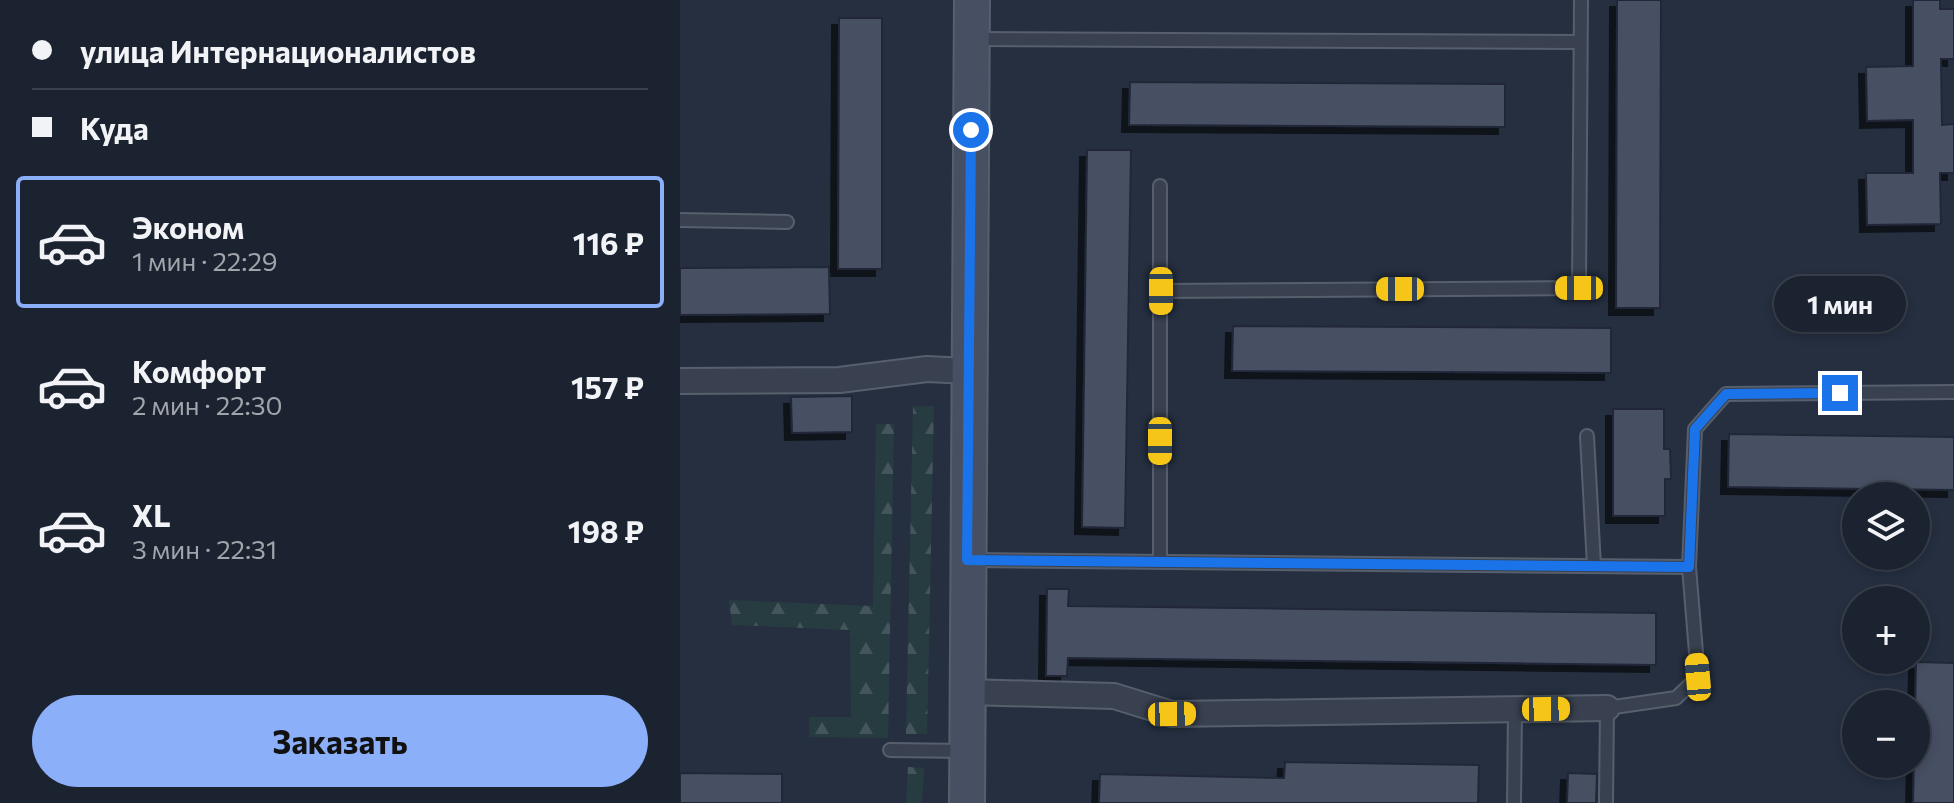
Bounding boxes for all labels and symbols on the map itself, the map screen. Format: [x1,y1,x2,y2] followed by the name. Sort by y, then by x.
[953,112,989,148] route start
[1149,267,1173,315] car
[1555,276,1603,300] car
[1376,277,1424,301] car
[1774,277,1906,333] callout: 1 мин
[1822,375,1858,411] route end
[1148,417,1172,465] car
[1684,652,1712,702] car
[1522,697,1570,721] car
[1148,702,1196,726] car

